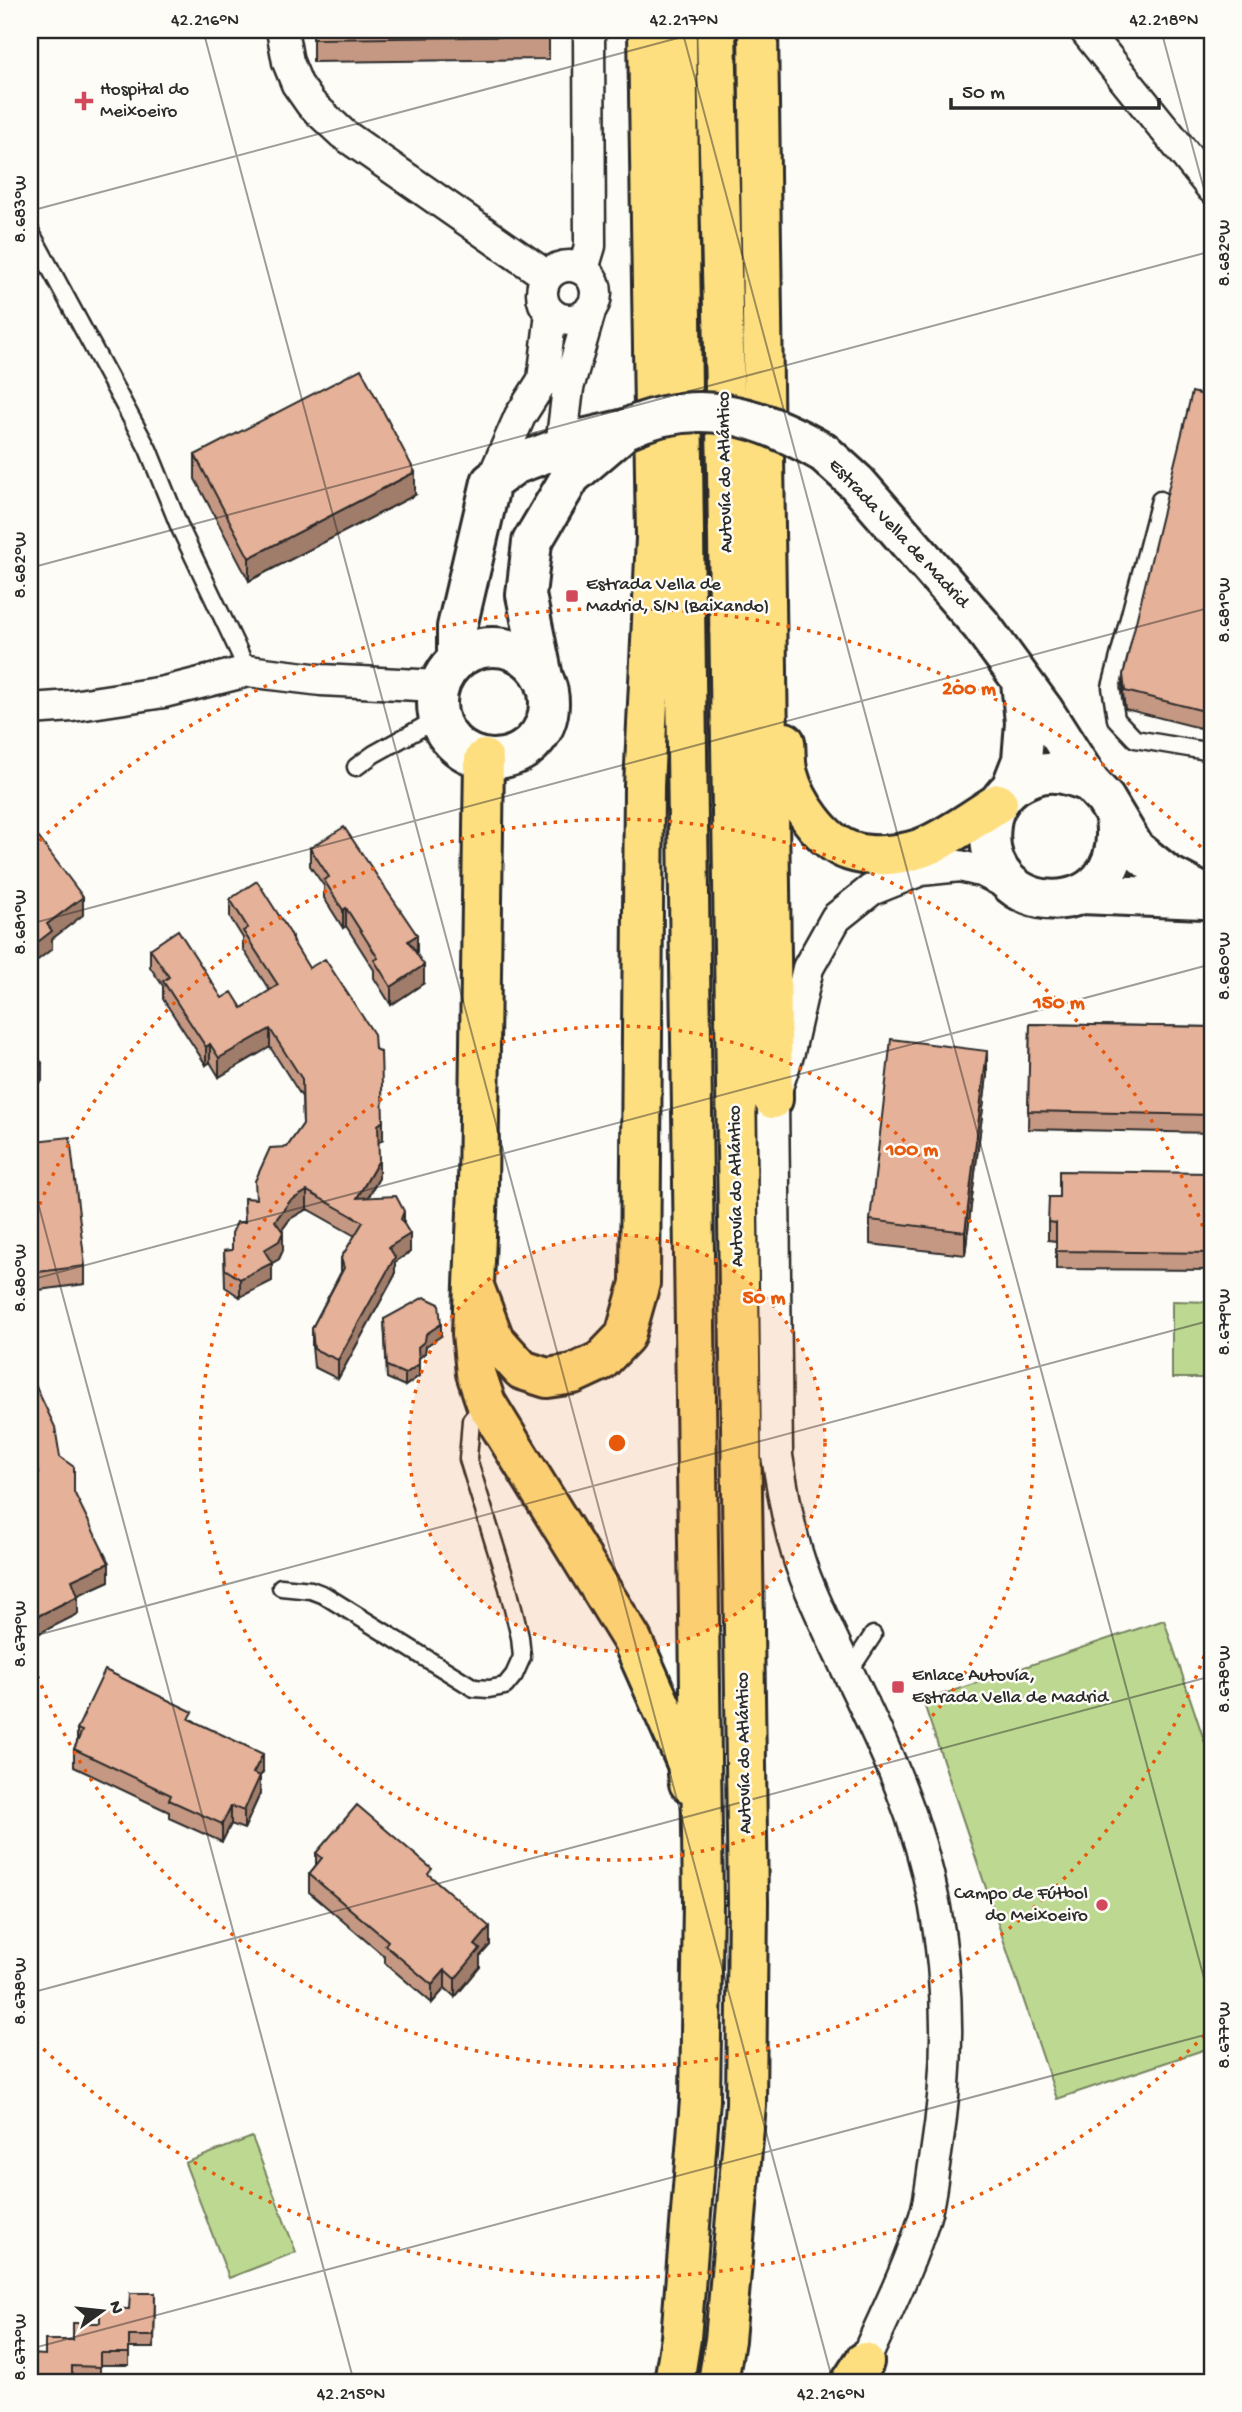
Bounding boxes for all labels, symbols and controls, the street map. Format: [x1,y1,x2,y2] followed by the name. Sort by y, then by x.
[171,11,239,32] text: 42.216°N
[650,11,718,32] text: 42.217°N
[1130,11,1198,32] text: 42.218°N
[951,66,1160,110] scale bar
[100,79,189,124] place label: Hospital do Meixoeiro
[962,82,1005,107] text: 50 m
[74,91,94,111] marker: Hospital do Meixoeiro
[11,175,32,243] text: 8.683°W
[1215,220,1236,286] text: 8.682°W
[713,391,739,553] street label: Autovía do Atlántico
[823,454,975,615] street label: Estrada Vella de Madrid
[11,532,32,598] text: 8.682°W
[586,574,769,619] place label: Estrada Vella de Madrid, S/N (Baixando)
[1215,577,1236,643] text: 8.681°W
[564,588,580,604] marker: Estrada Vella de Madrid, S/N (Baixando)
[942,678,996,703] text: 200 m
[11,889,32,955] text: 8.681°W
[1215,932,1236,1000] text: 8.680°W
[1032,992,1085,1017] text: 150 m
[724,1105,750,1267] street label: Autovía do Atlántico
[885,1139,938,1164] text: 100 m
[11,1244,32,1312] text: 8.680°W
[743,1287,786,1312] text: 50 m
[1215,1289,1236,1355] text: 8.679°W
[605,1431,629,1455] centre of rings
[11,1601,32,1667] text: 8.679°W
[1215,1645,1236,1713] text: 8.678°W
[912,1665,1110,1710] place label: Enlace Autovía, Estrada Vella de Madrid
[732,1672,758,1834] street label: Autovía do Atlántico
[890,1679,906,1695] marker: Enlace Autovía, Estrada Vella de Madrid
[954,1883,1088,1928] place label: Campo de Fútbol do Meixoeiro
[1094,1897,1110,1913] marker: Campo de Fútbol do Meixoeiro
[11,1957,32,2025] text: 8.678°W
[1215,2002,1236,2068] text: 8.677°W
[66,2276,136,2346] north arrow
[102,2299,128,2316] text: N
[11,2314,32,2380] text: 8.677°W
[317,2385,385,2406] text: 42.215°N
[797,2385,865,2406] text: 42.216°N

